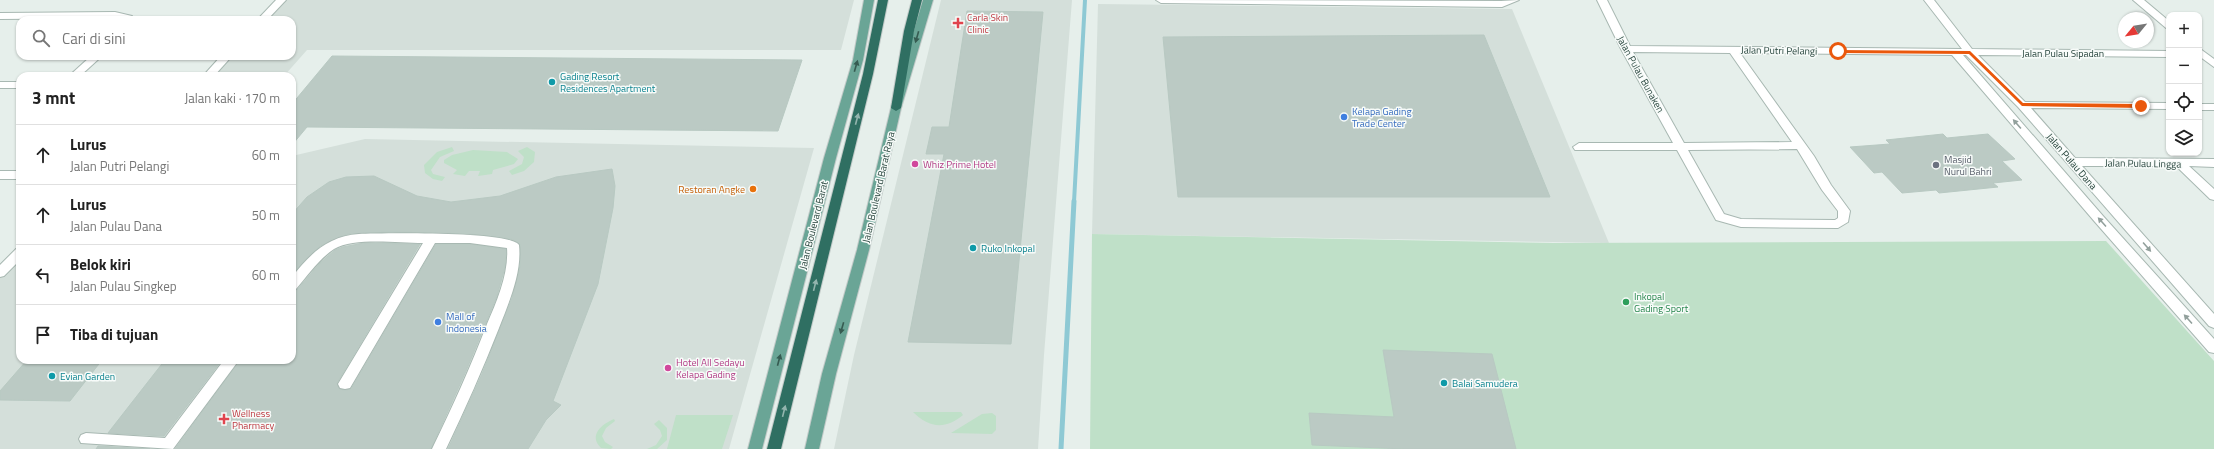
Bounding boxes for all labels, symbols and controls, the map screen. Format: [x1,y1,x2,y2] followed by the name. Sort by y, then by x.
[967,10,1008,37] place label: Carla Skin Clinic
[2118,12,2154,48] north arrow
[2166,12,2202,156] map controls
[2166,12,2202,48] button: +
[16,16,296,60] search box
[952,17,964,29] marker: Carla Skin Clinic
[30,27,52,49] icon: search
[62,27,126,50] text: Cari di sini
[914,32,920,44] one-way arrow
[1613,33,1668,115] street label: Jalan Pulau Bunaken
[1741,42,1817,59] street label: Jalan Putri Pelangi
[1829,42,1847,60] route start
[2022,46,2104,61] street label: Jalan Pulau Sipadan
[2166,48,2202,84] button: −
[853,60,859,72] one-way arrow
[560,69,656,96] place label: Gading Resort Residences Apartment
[547,77,557,87] marker: Gading Resort Residences Apartment
[2166,84,2202,120] button: locate
[32,85,75,111] text: 3 mnt
[184,88,280,108] text: Jalan kaki · 170 m
[2132,97,2150,115] route end
[1352,104,1412,131] place label: Kelapa Gading Trade Center
[1339,112,1349,122] marker: Kelapa Gading Trade Center
[854,113,860,125] one-way arrow
[2012,118,2021,129] one-way arrow
[2166,120,2202,156] button: layers
[858,130,899,244] street label: Jalan Boulevard Barat Raya
[2043,130,2100,193] street label: Jalan Pulau Dana
[70,133,106,156] text: Lurus
[32,144,54,166] icon: ahead
[252,145,280,165] text: 60 m
[1944,152,1992,179] place label: Masjid Nurul Bahri
[2105,155,2181,172] street label: Jalan Pulau Lingga
[70,156,169,176] text: Jalan Putri Pelangi
[923,157,996,172] place label: Whiz Prime Hotel
[910,159,920,169] marker: Whiz Prime Hotel
[1931,160,1941,170] marker: Masjid Nurul Bahri
[795,179,832,271] street label: Jalan Boulevard Barat
[678,182,745,197] place label: Restoran Angke
[748,184,758,194] marker: Restoran Angke
[70,193,106,216] text: Lurus
[32,204,54,226] icon: ahead
[252,205,280,225] text: 50 m
[70,216,162,236] text: Jalan Pulau Dana
[2097,217,2106,228] one-way arrow
[981,241,1035,256] place label: Ruko Inkopal
[968,243,978,253] marker: Ruko Inkopal
[2142,243,2151,252] one-way arrow
[70,253,131,276] text: Belok kiri
[32,264,54,286] icon: left
[252,265,280,285] text: 60 m
[70,276,177,296] text: Jalan Pulau Singkep
[812,279,818,291] one-way arrow
[1634,289,1689,316] place label: Inkopal Gading Sport
[1621,297,1631,307] marker: Inkopal Gading Sport
[446,309,487,336] place label: Mall of Indonesia
[2184,315,2193,324] one-way arrow
[433,317,443,327] marker: Mall of Indonesia
[839,322,845,334] one-way arrow
[70,323,158,346] text: Tiba di tujuan
[32,324,54,346] icon: arrive
[776,354,782,367] one-way arrow
[676,355,745,382] place label: Hotel All Sedayu Kelapa Gading
[663,363,673,373] marker: Hotel All Sedayu Kelapa Gading
[60,369,115,384] place label: Evian Garden
[47,371,57,381] marker: Evian Garden
[1452,376,1518,391] place label: Balai Samudera
[1439,378,1449,388] marker: Balai Samudera
[781,405,787,417] one-way arrow
[232,406,274,433] place label: Wellness Pharmacy
[219,414,229,424] marker: Wellness Pharmacy

